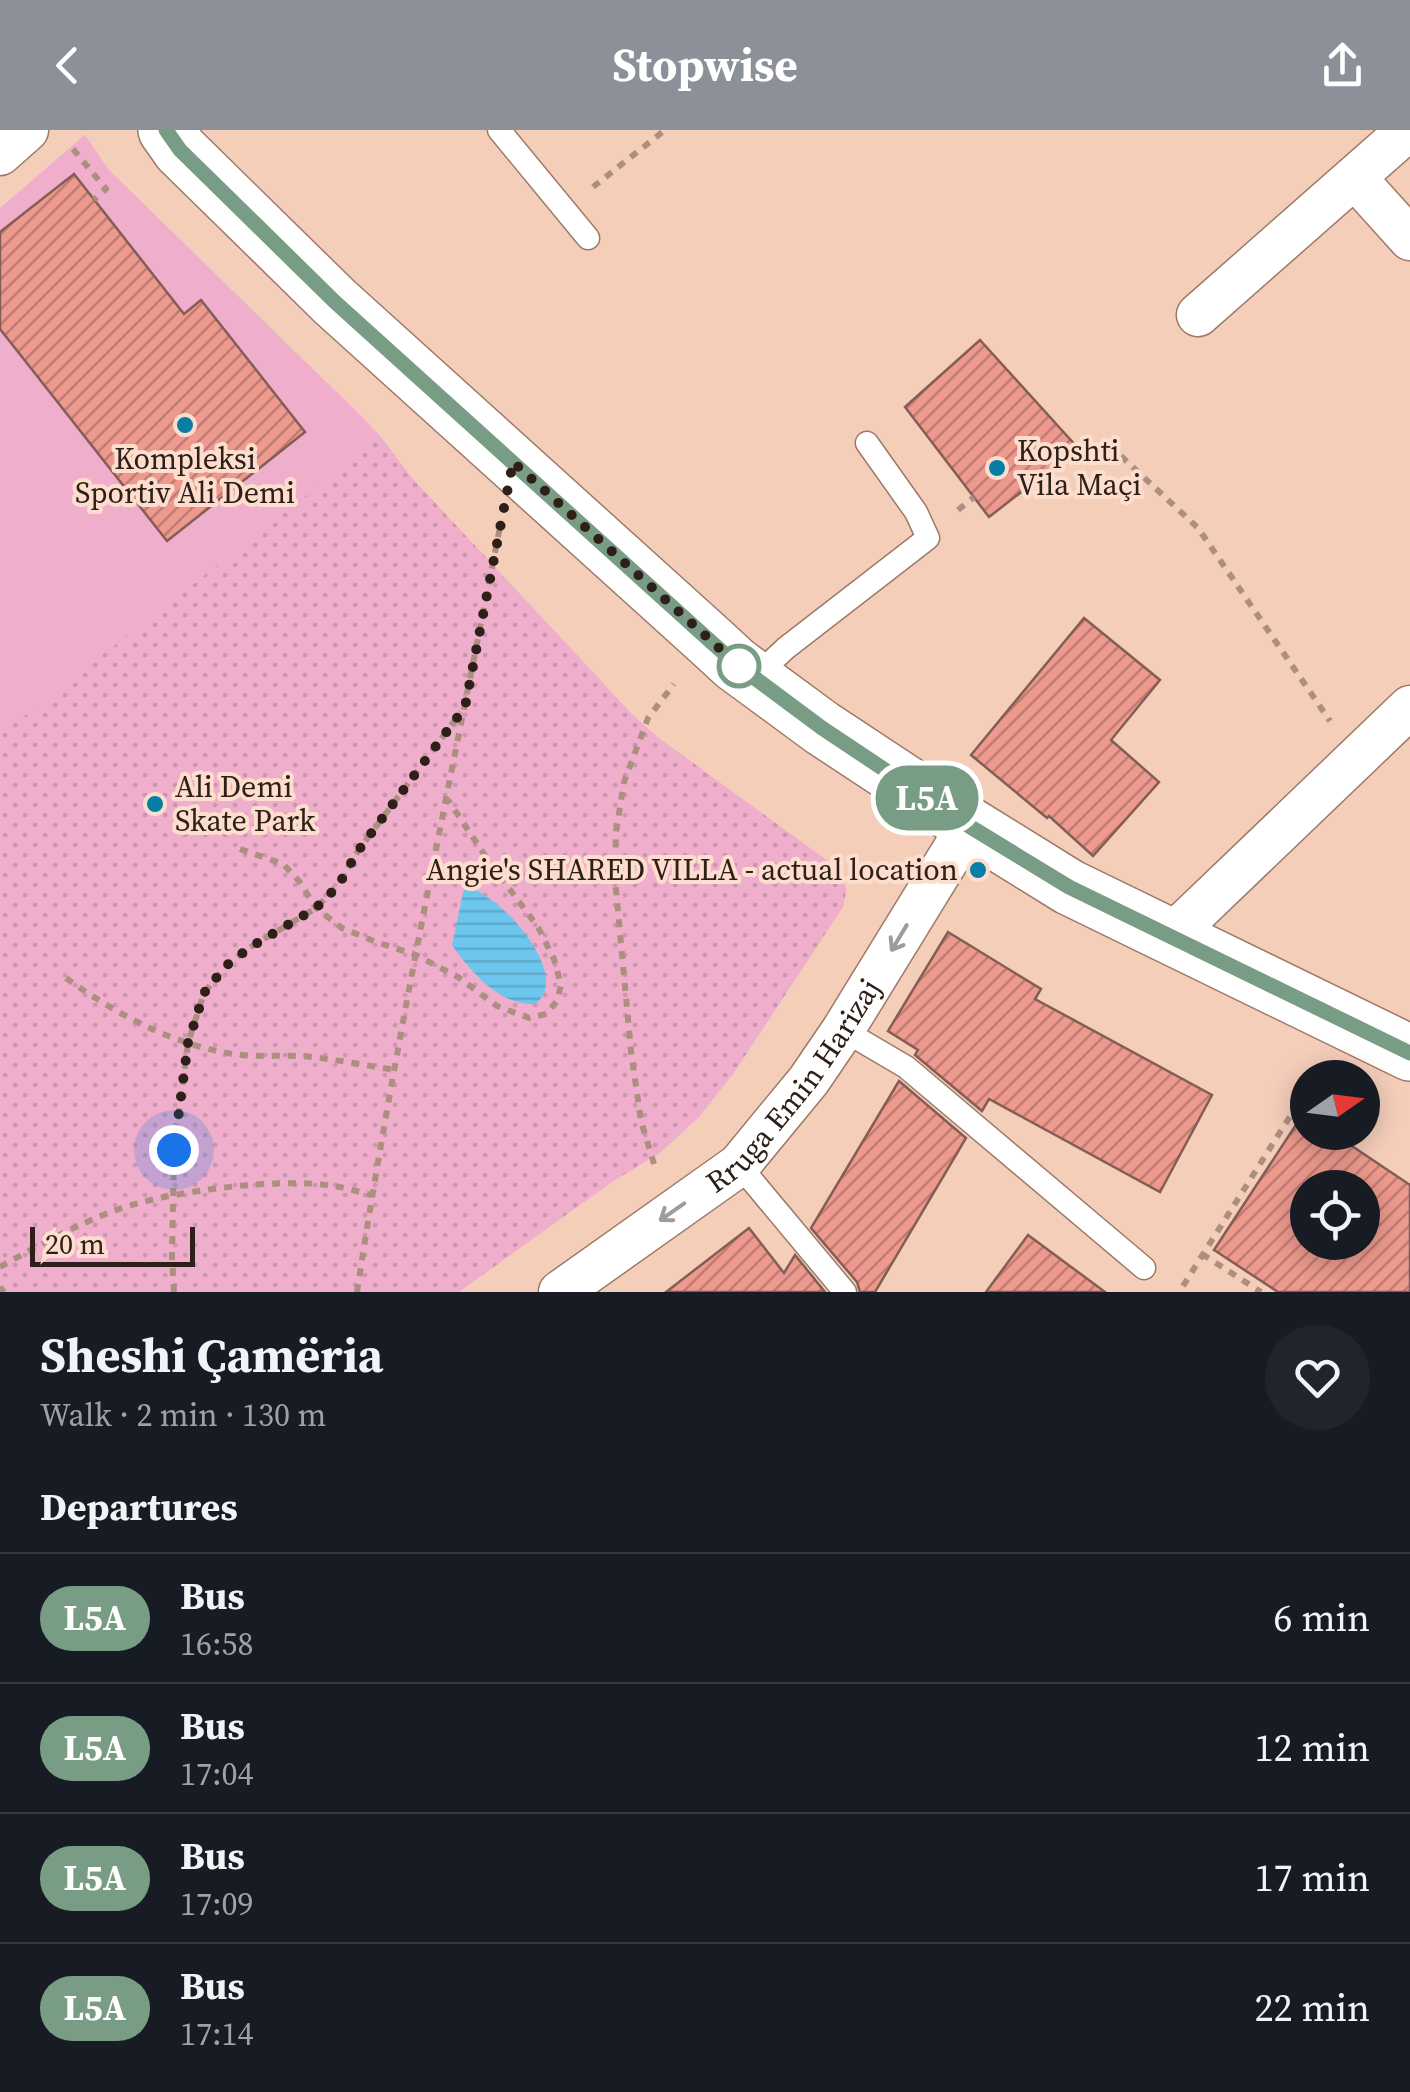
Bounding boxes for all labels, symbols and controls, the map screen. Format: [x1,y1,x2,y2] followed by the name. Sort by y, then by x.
[612,34,798,96] text: Stopwise
[40,38,95,93] icon: back
[1315,38,1370,93] icon: share
[174,414,196,436] marker: Kompleksi Sportiv Ali Demi
[1017,430,1142,505] place label: Kopshti Vila Maçi
[75,438,295,513] place label: Kompleksi Sportiv Ali Demi
[986,457,1008,479] marker: Kopshti Vila Maçi
[718,645,760,687] unlabelled marker
[175,766,316,841] place label: Ali Demi Skate Park
[870,766,984,830] line badge: L5A
[896,774,958,822] text: L5A
[144,793,166,815] marker: Ali Demi Skate Park
[426,849,958,890] place label: Angie's SHARED VILLA - actual location
[967,859,989,881] marker: Angie's SHARED VILLA - actual location
[889,923,909,952] one-way arrow
[697,971,890,1202] street label: Rruga Emin Harizaj
[1290,1060,1380,1150] north arrow
[1290,1060,1380,1260] map controls
[149,1125,199,1175] your location
[1290,1170,1380,1260] button: locate
[659,1201,687,1222] one-way arrow
[30,1222,195,1266] scale bar
[45,1225,105,1263] text: 20 m
[40,1322,383,1388] text: Sheshi Çamëria
[1265,1325,1370,1430] button: heart
[40,1393,326,1437] text: Walk · 2 min · 130 m
[40,1481,238,1533] text: Departures
[180,1570,245,1622] text: Bus
[1274,1592,1370,1644] text: 6 min
[64,1594,126,1642] text: L5A
[180,1622,254,1666] text: 16:58
[180,1700,245,1752] text: Bus
[1255,1722,1370,1774] text: 12 min
[64,1724,126,1772] text: L5A
[180,1752,254,1796] text: 17:04
[180,1830,245,1882] text: Bus
[1255,1852,1370,1904] text: 17 min
[64,1854,126,1902] text: L5A
[180,1882,254,1926] text: 17:09
[180,1960,245,2012] text: Bus
[1255,1982,1370,2034] text: 22 min
[64,1984,126,2032] text: L5A
[180,2012,254,2056] text: 17:14

